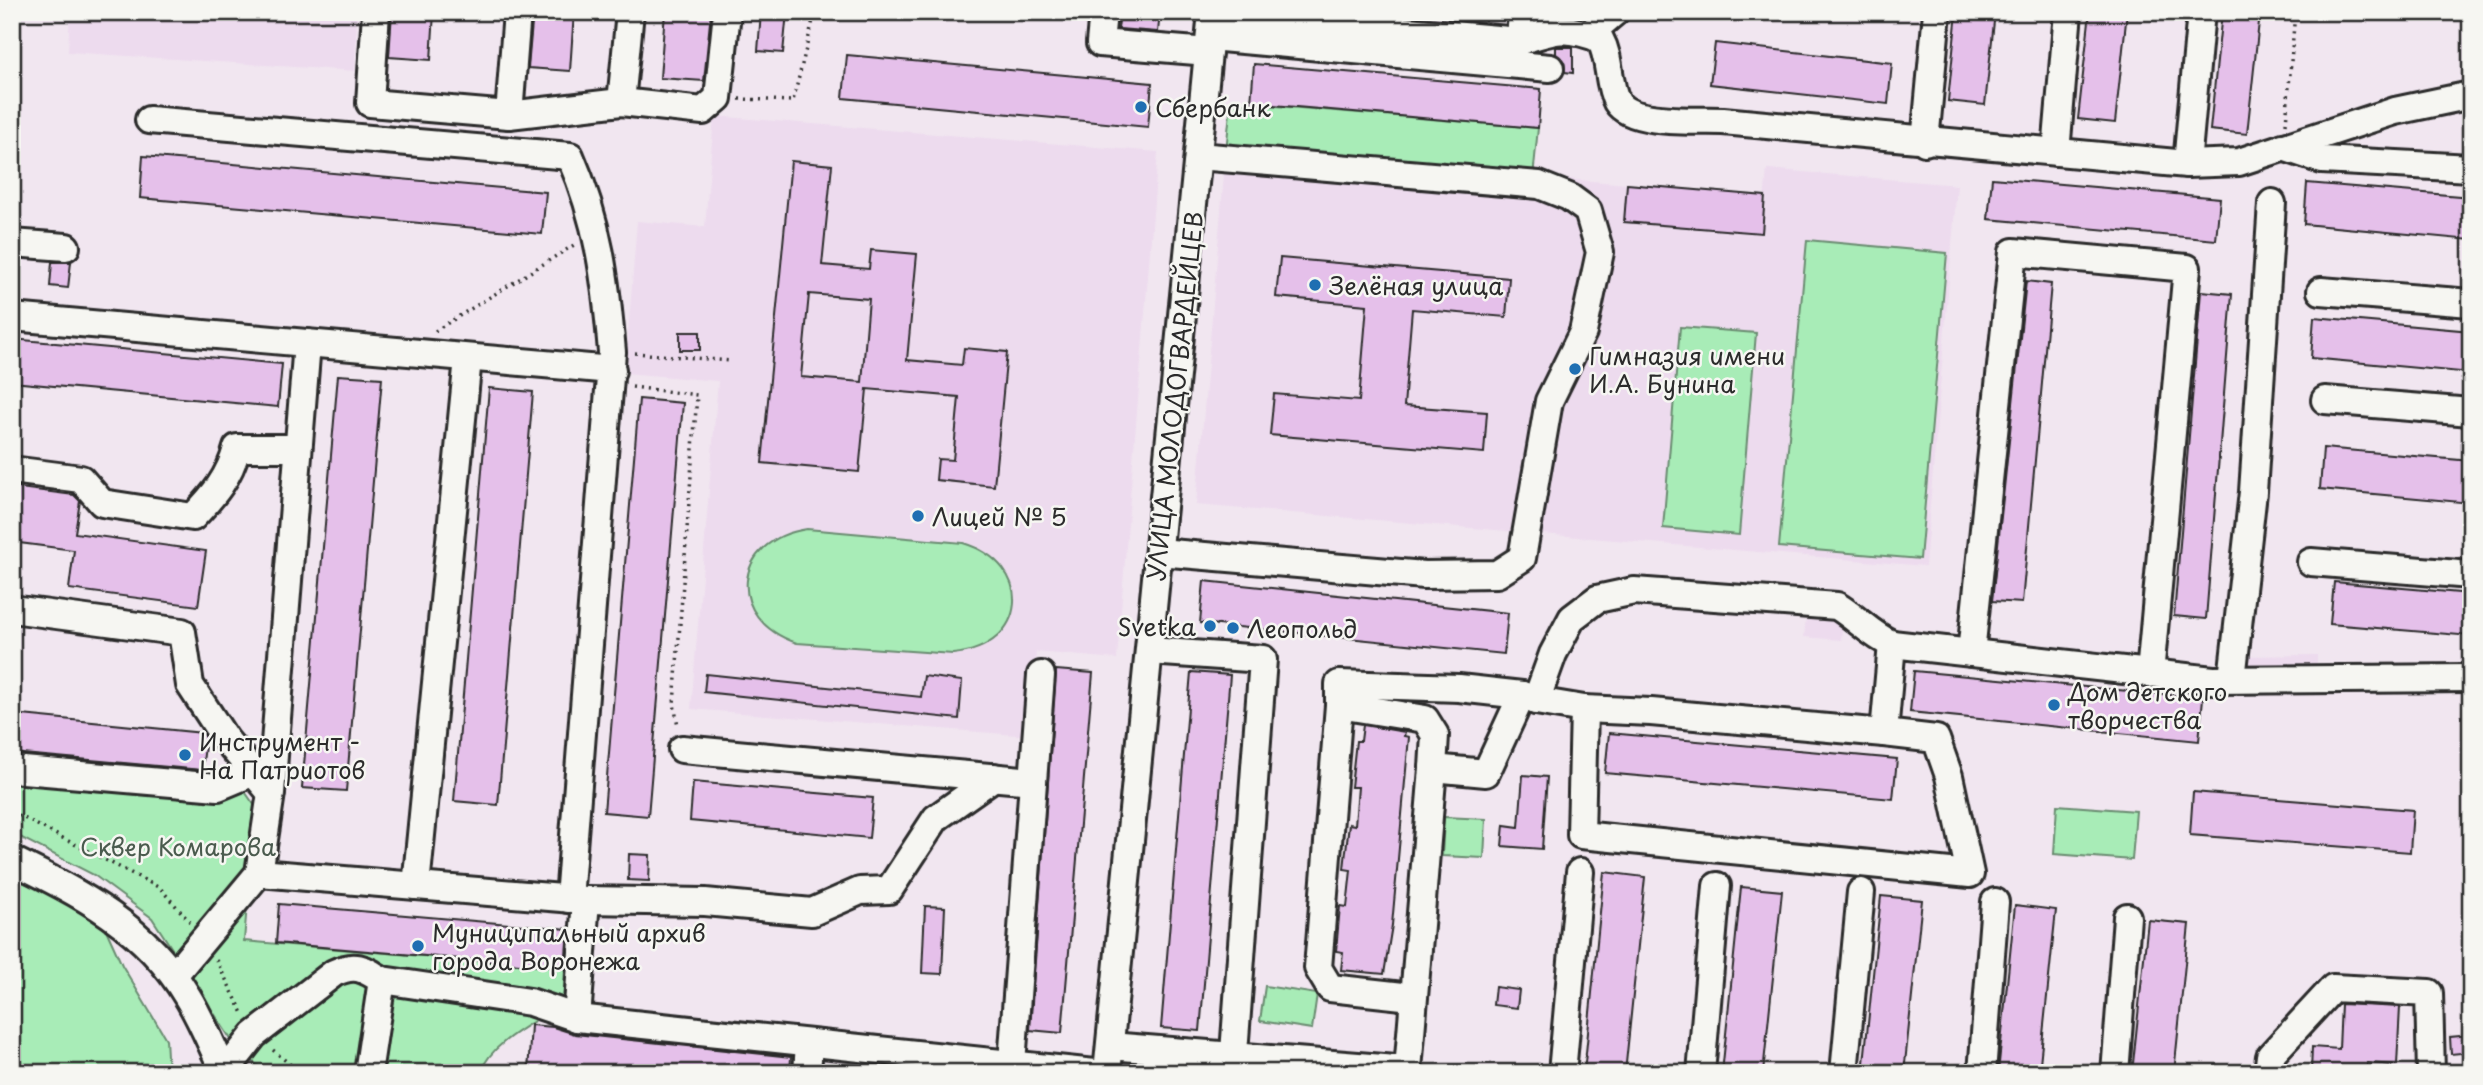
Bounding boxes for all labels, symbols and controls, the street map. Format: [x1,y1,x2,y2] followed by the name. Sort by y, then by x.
[1155,89,1272,125] place label: Сбербанк
[1133,99,1149,115] marker: Сбербанк
[1137,210,1211,582] street label: УЛИЦА МОЛОДОГВАРДЕЙЦЕВ
[1329,267,1503,303] place label: Зелёная улица
[1307,277,1323,293] marker: Зелёная улица
[1589,337,1785,401] place label: Гимназия имени И.А. Бунина
[1567,361,1583,377] marker: Гимназия имени И.А. Бунина
[932,498,1067,534] place label: Лицей № 5
[910,508,926,524] marker: Лицей № 5
[1117,608,1196,644] place label: Svetka
[1247,610,1357,646] place label: Леопольд
[1202,618,1218,634] marker: Svetka
[1225,620,1241,636] marker: Леопольд
[2067,673,2227,737] place label: Дом детского творчества
[2046,697,2062,713] marker: Дом детского творчества
[199,723,365,787] place label: Инструмент - На Патриотов
[177,747,193,763] marker: Инструмент - На Патриотов
[80,828,276,864] park label: Сквер Комарова
[432,914,706,978] place label: Муниципальный архив города Воронежа
[410,938,426,954] marker: Муниципальный архив города Воронежа

